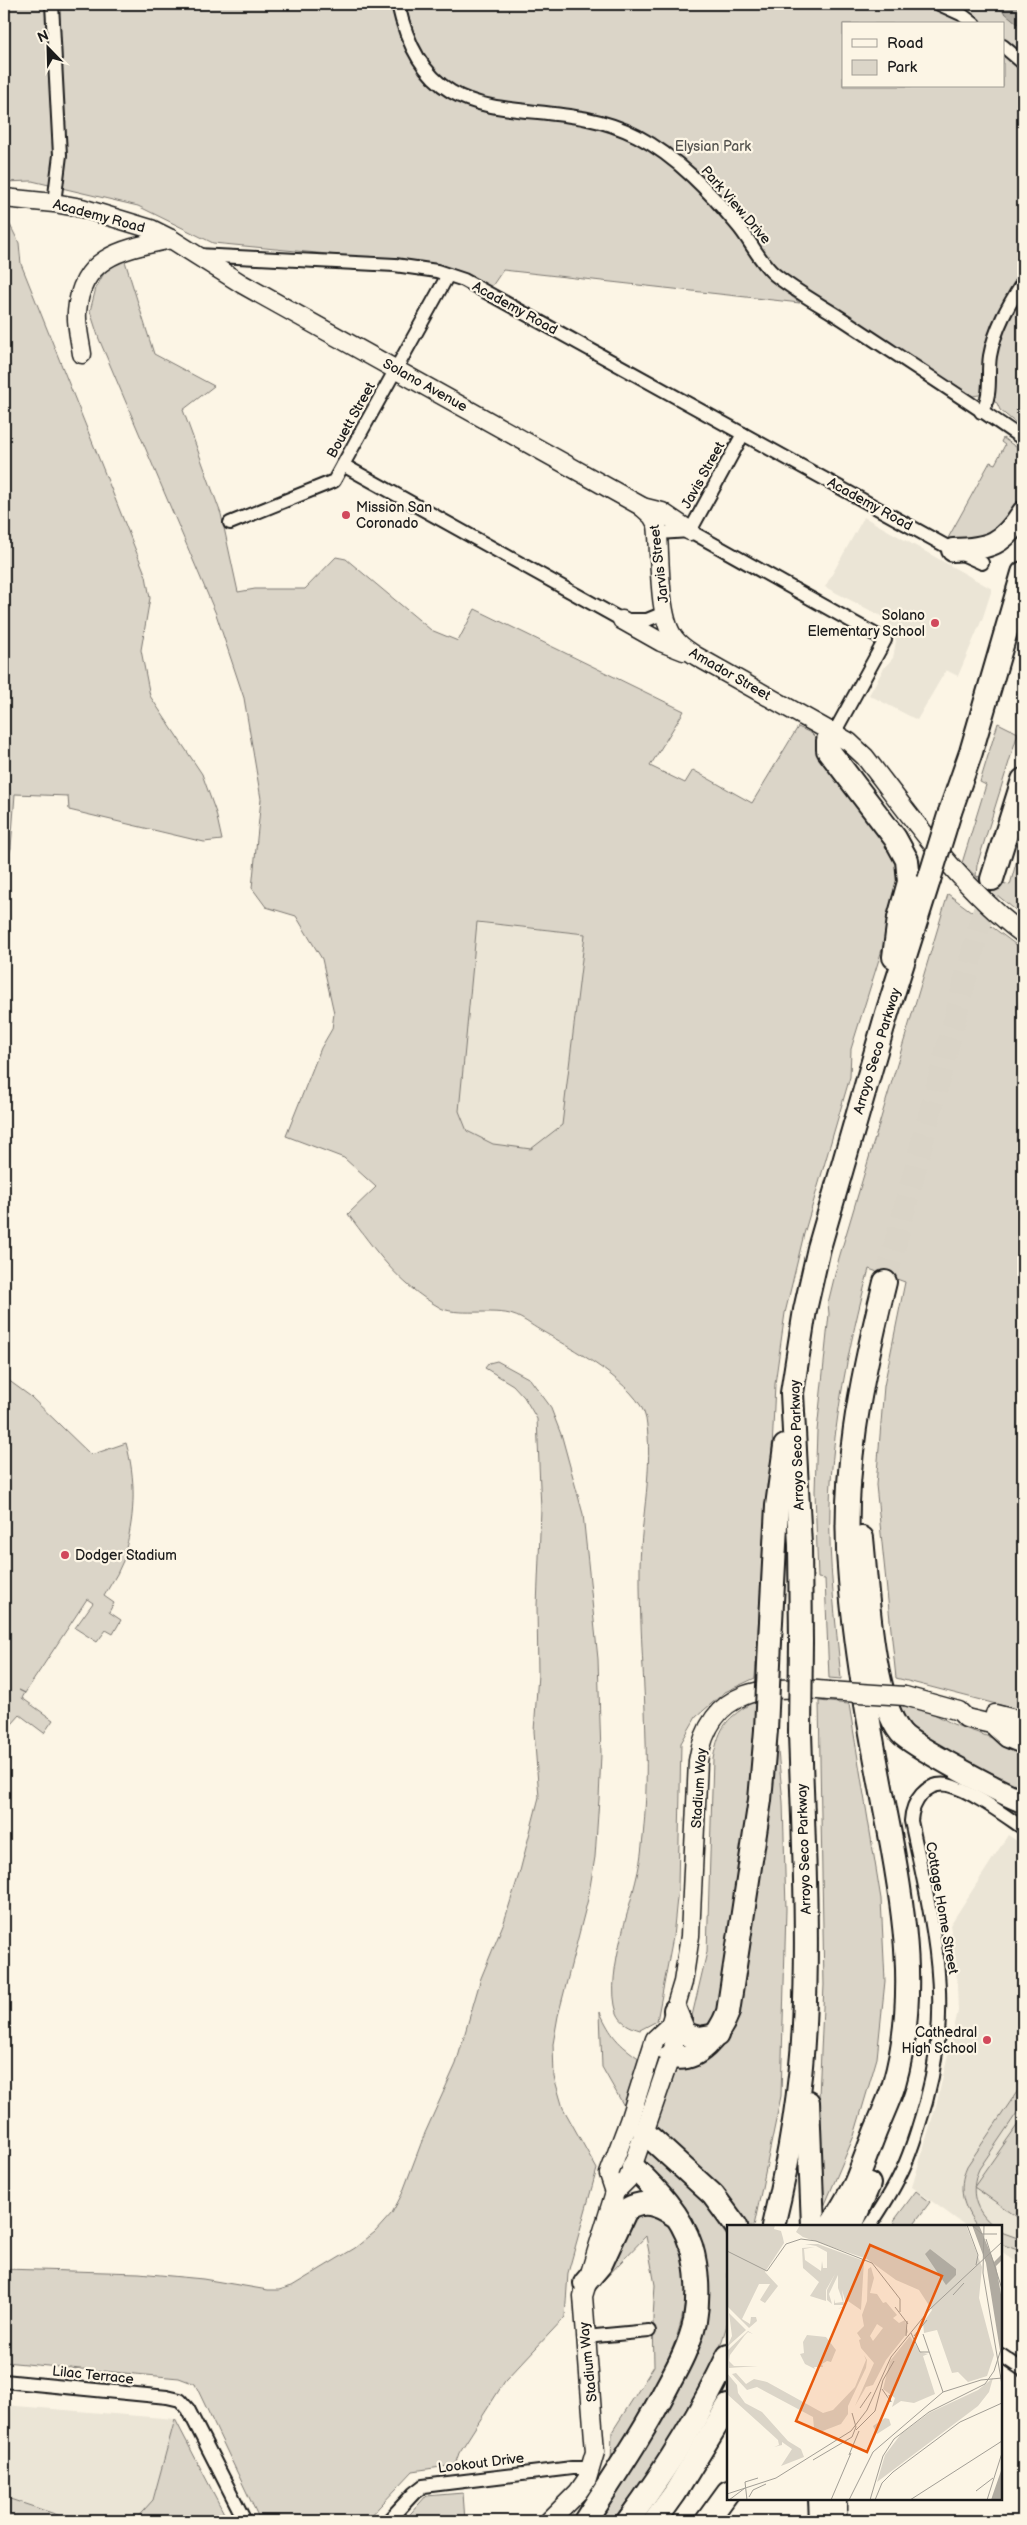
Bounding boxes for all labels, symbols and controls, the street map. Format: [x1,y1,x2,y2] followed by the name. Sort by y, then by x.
[22,22,72,72] north arrow
[842,22,1004,88] legend
[35,27,51,46] text: N
[887,34,923,53] text: Road
[887,58,918,77] text: Park
[675,138,751,155] park label: Elysian Park
[698,163,774,247] street label: Park View Drive
[51,196,147,236] street label: Academy Road
[470,278,560,338] street label: Academy Road
[380,355,470,415] street label: Solano Avenue
[323,379,379,461] street label: Bouett Street
[678,438,729,511] street label: Javis Street
[825,474,915,534] street label: Academy Road
[356,499,432,532] place label: Mission San Coronado
[340,509,352,521] marker: Mission San Coronado
[646,523,672,604] street label: Jarvis Street
[808,607,925,640] place label: Solano Elementary School
[929,617,941,629] marker: Solano Elementary School
[686,644,774,704] street label: Amador Street
[850,985,904,1116] street label: Arroyo Seco Parkway
[786,1379,808,1511] street label: Arroyo Seco Parkway
[75,1547,177,1564] place label: Dodger Stadium
[59,1549,71,1561] marker: Dodger Stadium
[688,1747,710,1829] street label: Stadium Way
[793,1783,815,1915] street label: Arroyo Seco Parkway
[922,1841,962,1976] street label: Cottage Home Street
[901,2024,977,2057] place label: Cathedral High School
[981,2034,993,2046] marker: Cathedral High School
[727,2225,1002,2500] inset map
[575,2320,601,2403] street label: Stadium Way
[51,2362,135,2388] street label: Lilac Terrace
[437,2449,525,2477] street label: Lookout Drive

